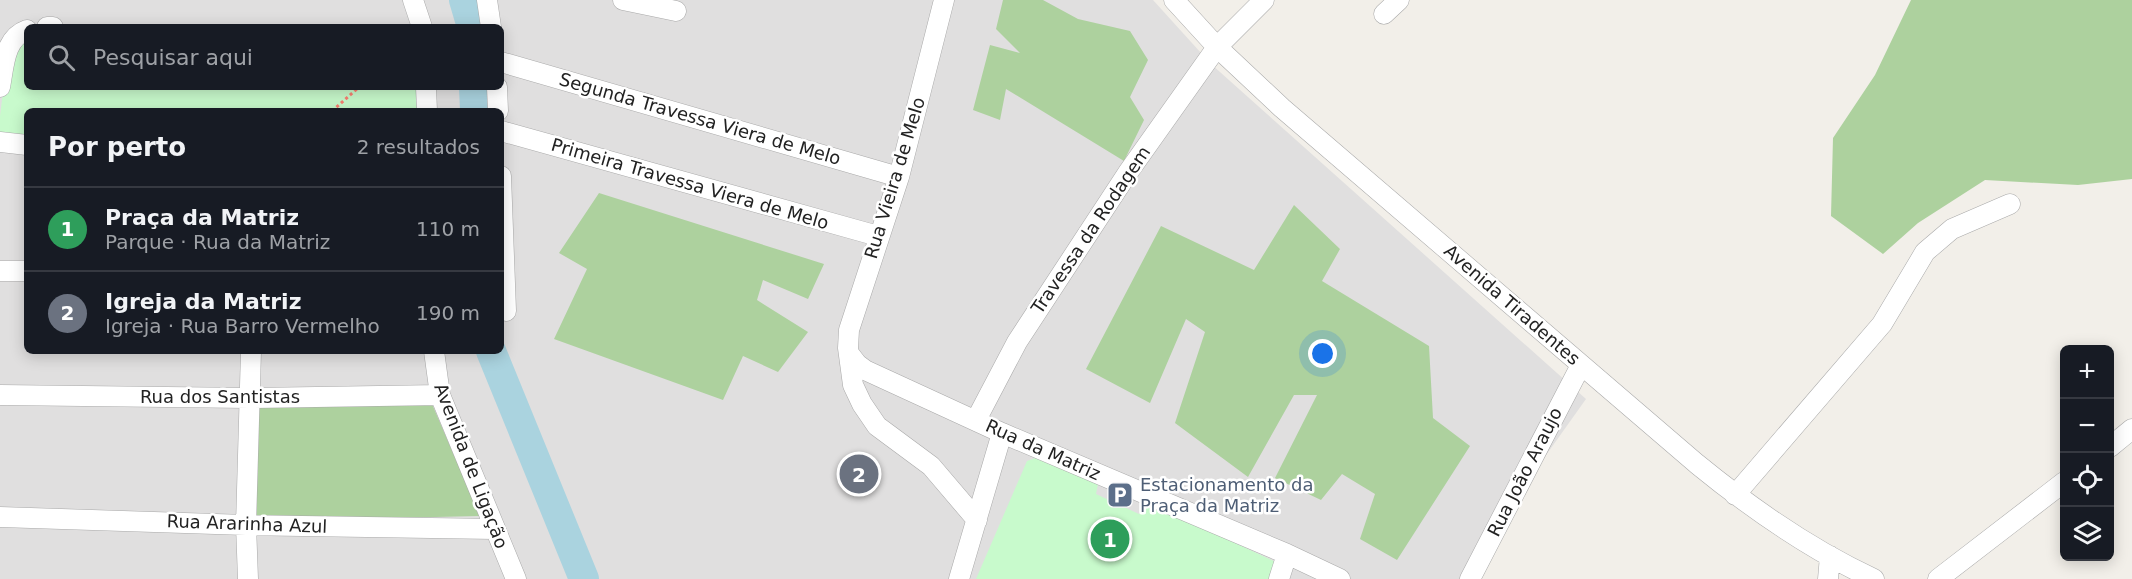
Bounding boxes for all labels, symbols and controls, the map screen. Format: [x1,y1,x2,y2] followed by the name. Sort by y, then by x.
[24,24,504,90] search box
[45,41,78,74] icon: search
[93,45,253,70] text: Pesquisar aqui
[557,68,843,169] street label: Segunda Travessa Viera de Melo
[860,95,929,261] street label: Rua Vieira de Melo
[48,132,186,162] text: Por perto
[549,134,831,233] street label: Primeira Travessa Viera de Melo
[357,135,480,159] text: 2 resultados
[1026,142,1154,318] street label: Travessa da Rodagem
[105,205,299,230] text: Praça da Matriz
[61,217,74,241] text: 1
[416,217,480,241] text: 110 m
[105,230,330,254] text: Parque · Rua da Matriz
[1440,240,1584,369] street label: Avenida Tiradentes
[105,289,301,314] text: Igreja da Matriz
[61,301,74,325] text: 2
[416,301,480,325] text: 190 m
[105,314,380,338] text: Igreja · Rua Barro Vermelho
[1308,339,1337,368] your location
[2060,345,2114,561] map controls
[2060,345,2114,399] button: +
[430,380,513,551] street label: Avenida de Ligação
[140,386,300,407] street label: Rua dos Santistas
[2060,399,2114,453] button: −
[1483,404,1566,540] street label: Rua João Araujo
[983,415,1104,484] street label: Rua da Matriz
[840,452,878,496] pin: 2
[2060,453,2114,507] button: locate
[1140,474,1313,516] place label: Estacionamento da Praça da Matriz
[1105,480,1135,510] parking icon: Estacionamento da Praça da Matriz
[2060,507,2114,561] button: layers
[166,510,328,537] street label: Rua Ararinha Azul
[1090,516,1130,562] pin: 1

